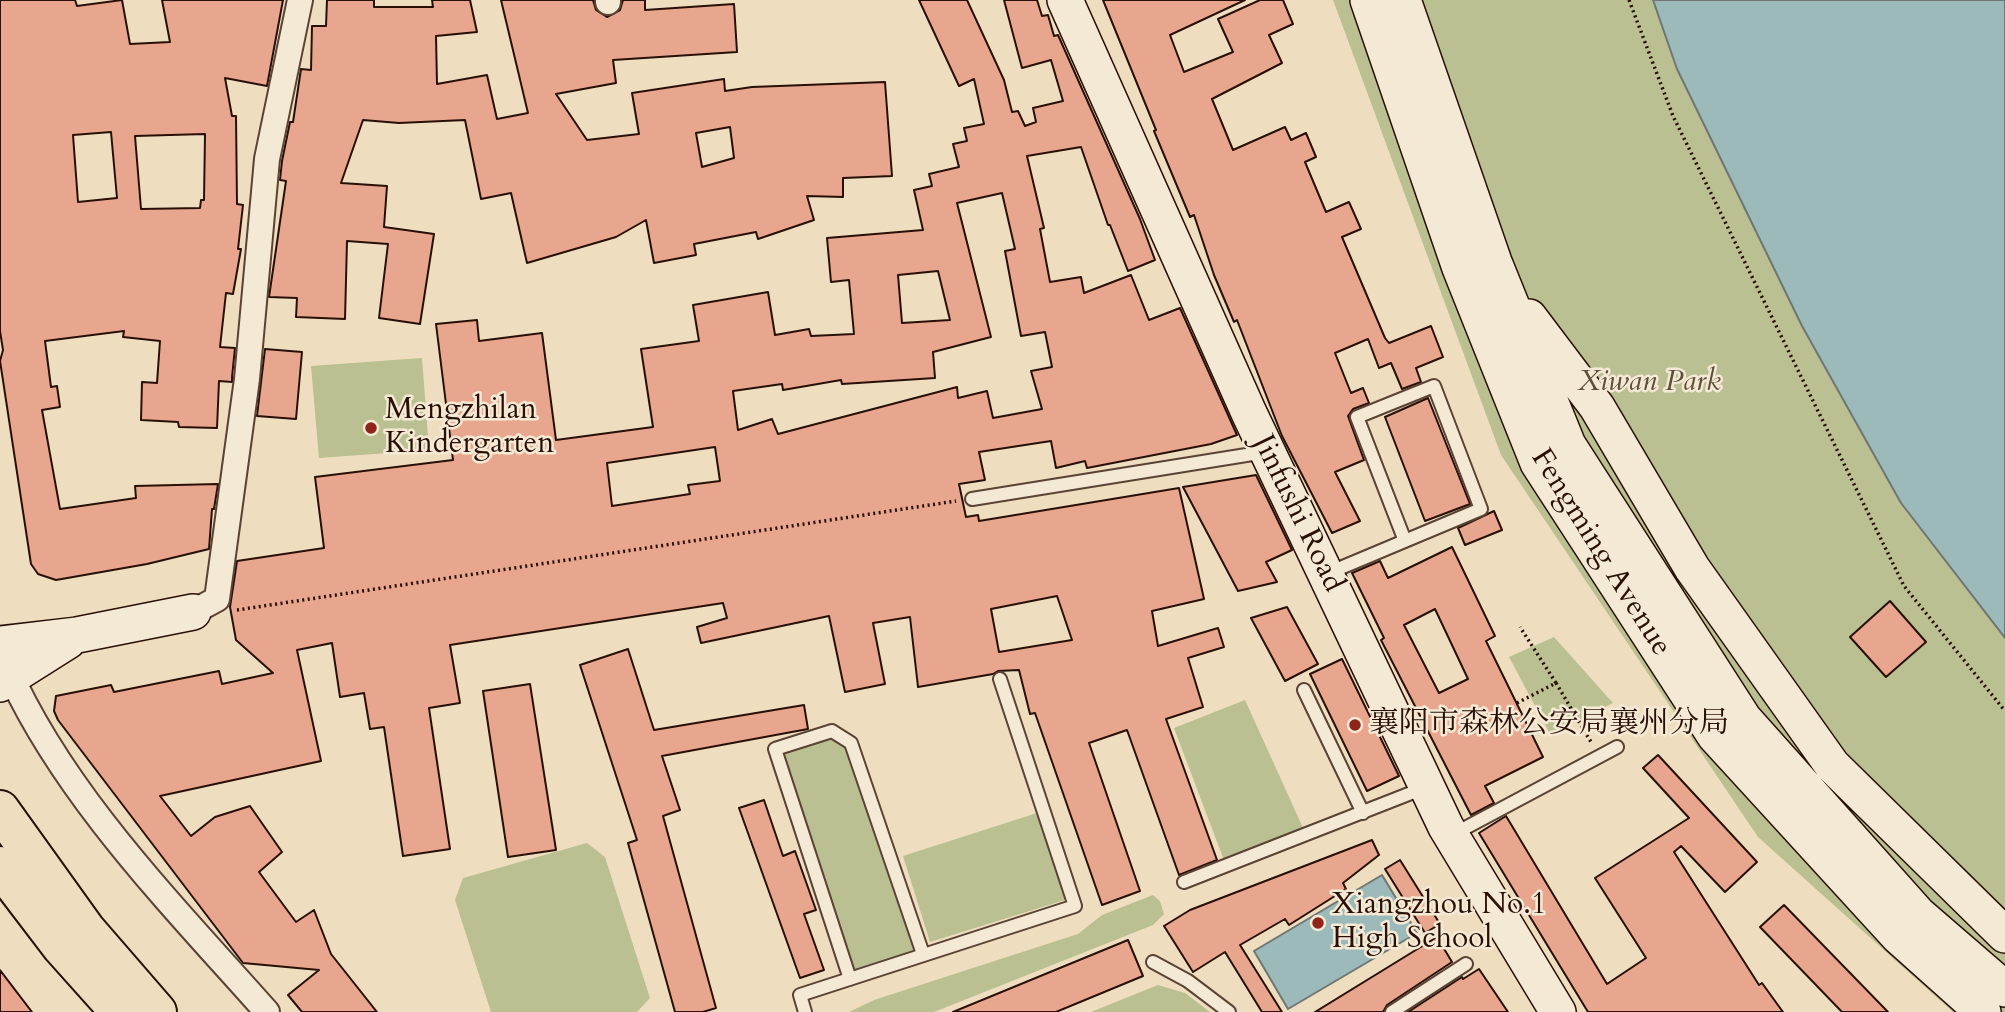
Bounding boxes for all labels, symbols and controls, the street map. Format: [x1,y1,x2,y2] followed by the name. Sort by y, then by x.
[1577,365,1721,401] park label: Xiwan Park
[385,393,554,463] place label: Mengzhilan Kindergarten
[363,420,379,436] marker: Mengzhilan Kindergarten
[1244,430,1350,598] street label: Jinfushi Road
[1522,443,1678,663] street label: Fengming Avenue
[1369,707,1729,743] place label: 襄阳市森林公安局襄州分局
[1347,717,1363,733] marker: 襄阳市森林公安局襄州分局
[1332,888,1546,958] place label: Xiangzhou No.1 High School
[1310,915,1326,931] marker: Xiangzhou No.1 High School

